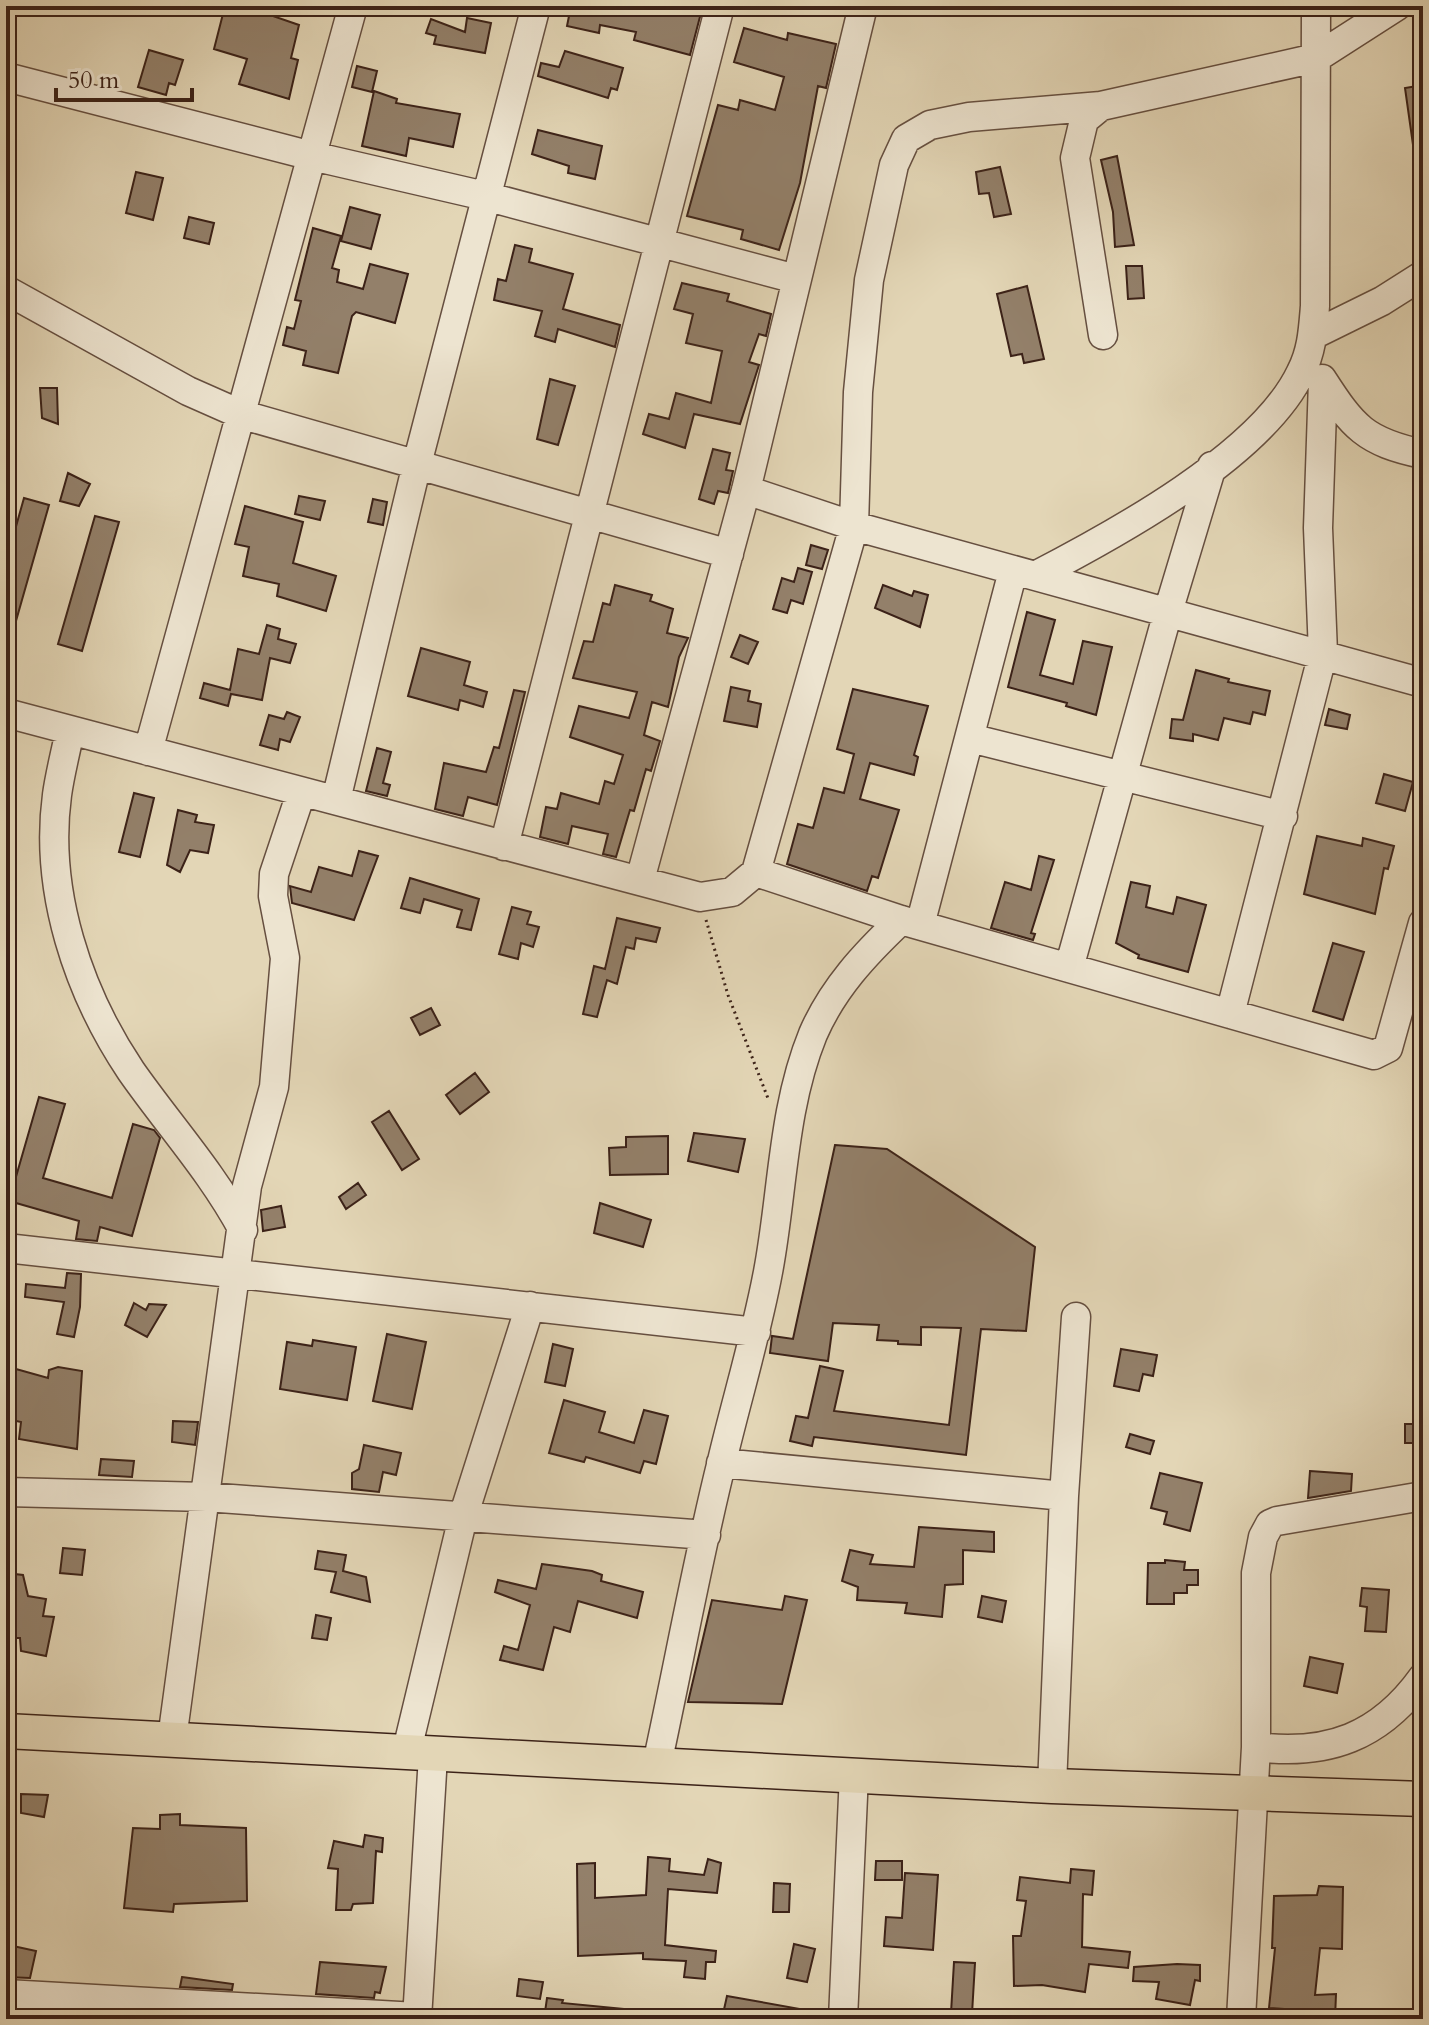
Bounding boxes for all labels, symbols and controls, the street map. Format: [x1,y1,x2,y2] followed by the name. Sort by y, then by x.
[56,52,192,102] scale bar
[68,64,120,97] text: 50 m

